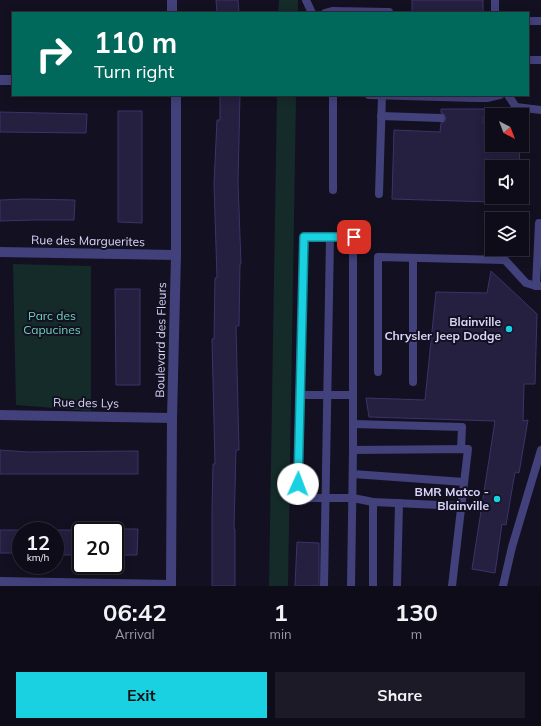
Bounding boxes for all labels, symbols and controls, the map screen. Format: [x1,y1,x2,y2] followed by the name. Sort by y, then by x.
[94,25,177,60] text: 110 m
[28,28,80,80] icon: right
[94,60,174,83] text: Turn right
[485,108,529,152] north arrow
[485,108,529,256] map controls
[485,160,529,204] button: sound
[485,212,529,256] button: layers
[337,220,371,254] pin
[343,226,365,248] icon: arrive
[31,232,145,249] street label: Rue des Marguerites
[152,282,169,398] street label: Boulevard des Fleurs
[23,308,81,337] park label: Parc des Capucines
[384,314,501,343] place label: Blainville Chrysler Jeep Dodge
[504,324,514,334] marker: Blainville Chrysler Jeep Dodge
[53,394,119,411] street label: Rue des Lys
[277,463,319,505] position arrow
[415,484,489,513] place label: BMR Matco - Blainville
[492,494,502,504] marker: BMR Matco - Blainville
[72,522,124,574] speed limit sign: 20
[26,530,50,555] text: 12
[27,551,49,564] text: km/h
[103,597,167,627] text: 06:42
[273,597,288,627] text: 1
[395,597,438,627] text: 130
[115,626,155,642] text: Arrival
[270,626,292,642] text: min
[411,626,422,642] text: m
[16,672,267,718] button: Exit
[275,672,525,718] button: Share

